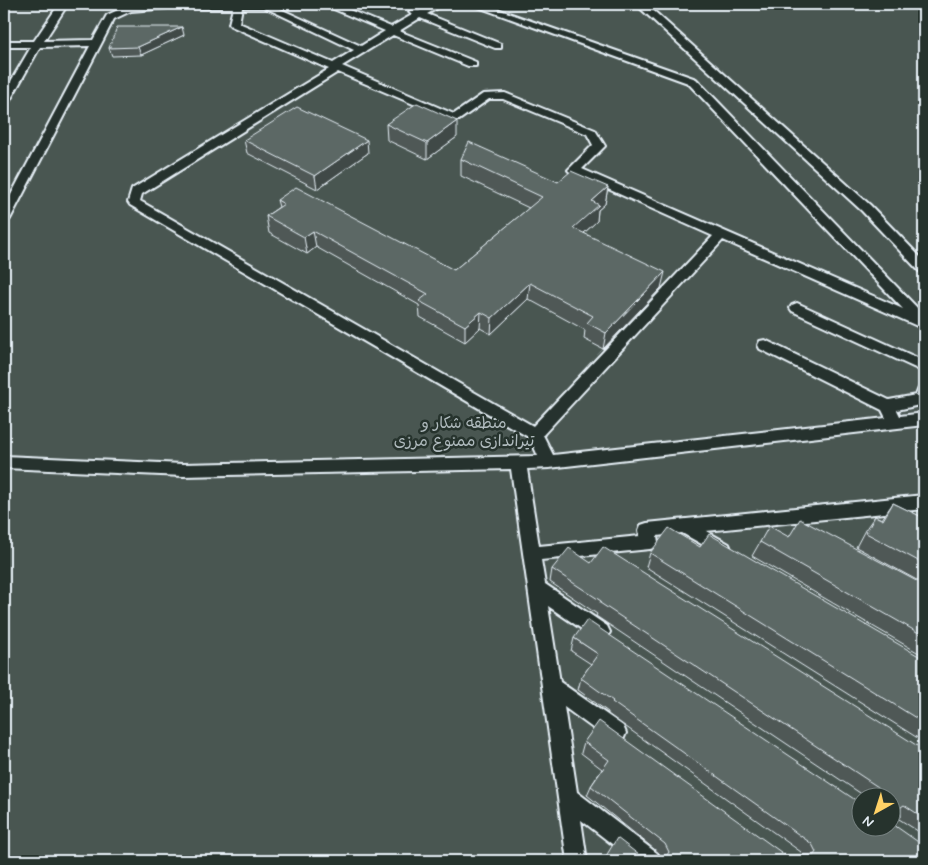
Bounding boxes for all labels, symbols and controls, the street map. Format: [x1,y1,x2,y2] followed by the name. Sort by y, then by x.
[394,413,535,452] park label: منطقه شکار و تیراندازی ممنوع مرزی
[850,788,900,838] north arrow
[859,811,878,831] text: N

